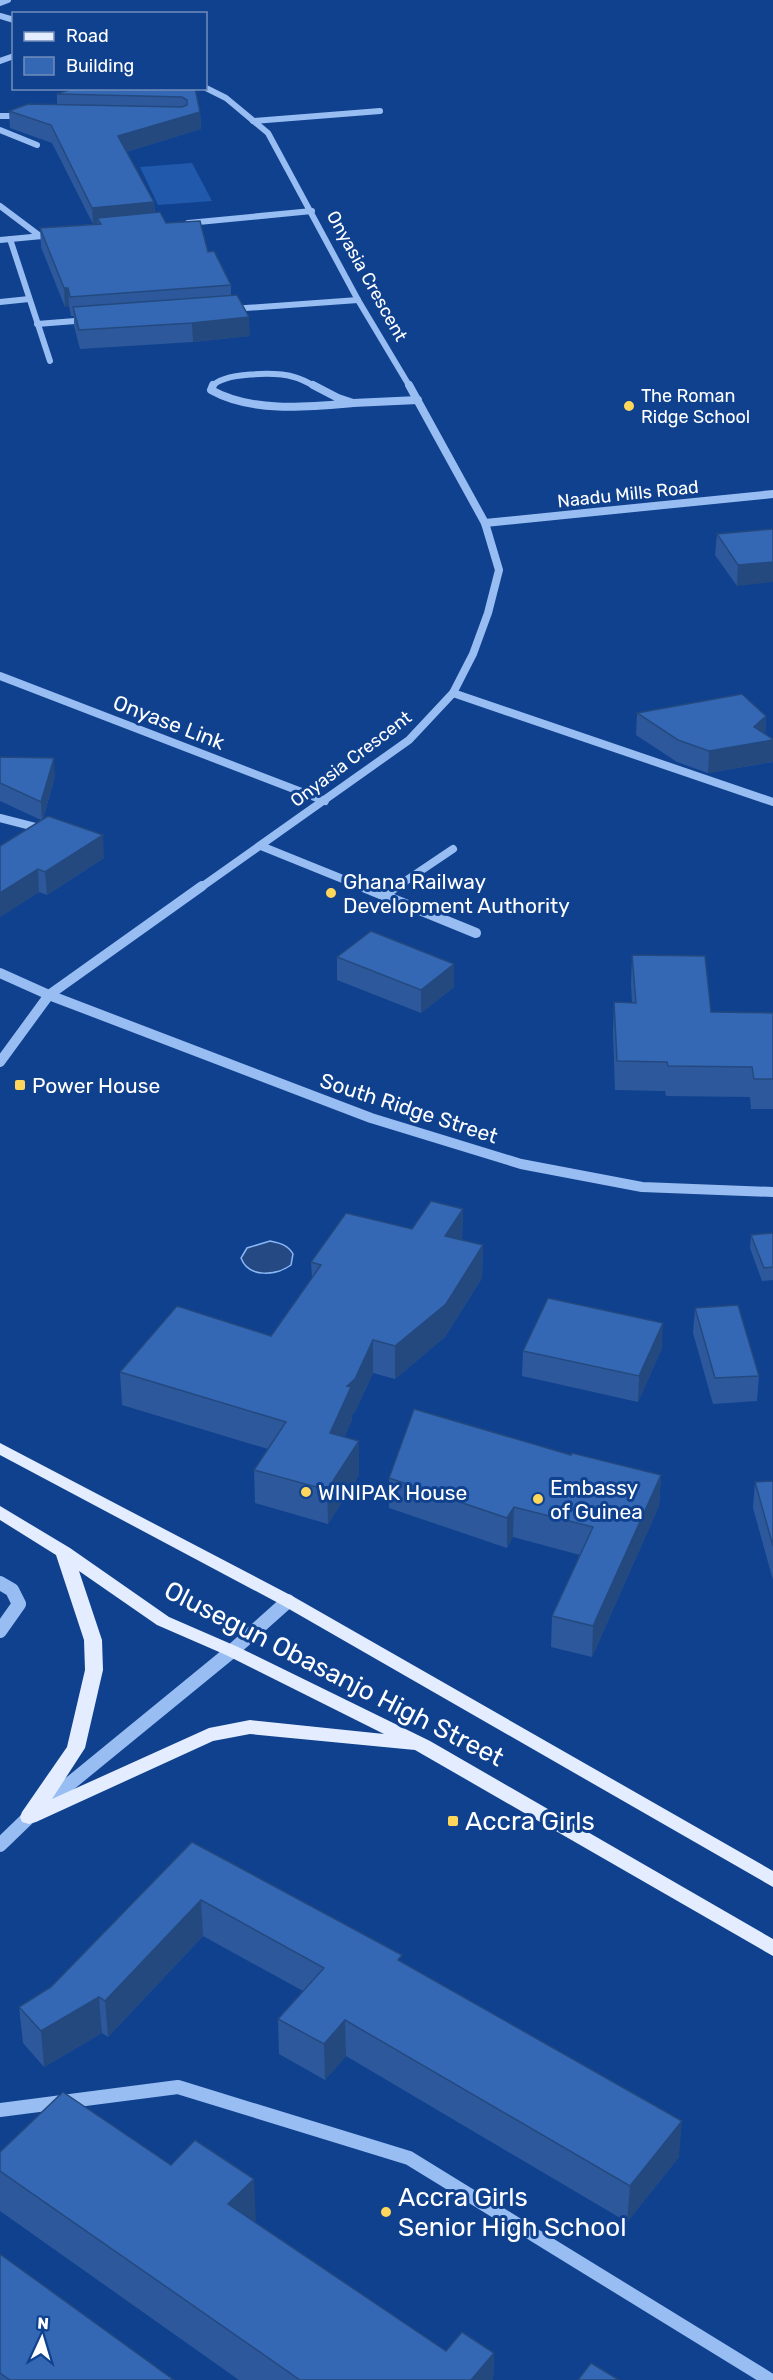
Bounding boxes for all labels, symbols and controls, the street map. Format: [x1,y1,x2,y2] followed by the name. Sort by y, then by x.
[12,12,207,90] legend
[66,25,109,47] text: Road
[66,55,134,77] text: Building
[322,207,412,345] street label: Onyasia Crescent
[641,385,750,428] place label: The Roman Ridge School
[622,399,636,413] marker: The Roman Ridge School
[556,476,700,512] street label: Naadu Mills Road
[110,689,228,755] street label: Onyase Link
[286,706,416,812] street label: Onyasia Crescent
[343,869,570,918] place label: Ghana Railway Development Authority
[324,886,338,900] marker: Ghana Railway Development Authority
[317,1067,501,1149] street label: South Ridge Street
[32,1073,160,1098] place label: Power House
[13,1078,27,1092] marker: Power House
[550,1475,643,1524] place label: Embassy of Guinea
[318,1480,467,1505] place label: WINIPAK House
[299,1485,313,1499] marker: WINIPAK House
[531,1492,545,1506] marker: Embassy of Guinea
[159,1575,509,1773] street label: Olusegun Obasanjo High Street
[465,1806,595,1837] place label: Accra Girls
[446,1814,460,1828] marker: Accra Girls
[398,2182,626,2243] place label: Accra Girls Senior High School
[379,2205,393,2219] marker: Accra Girls Senior High School
[12,2308,72,2368] north arrow
[37,2314,49,2333] text: N

